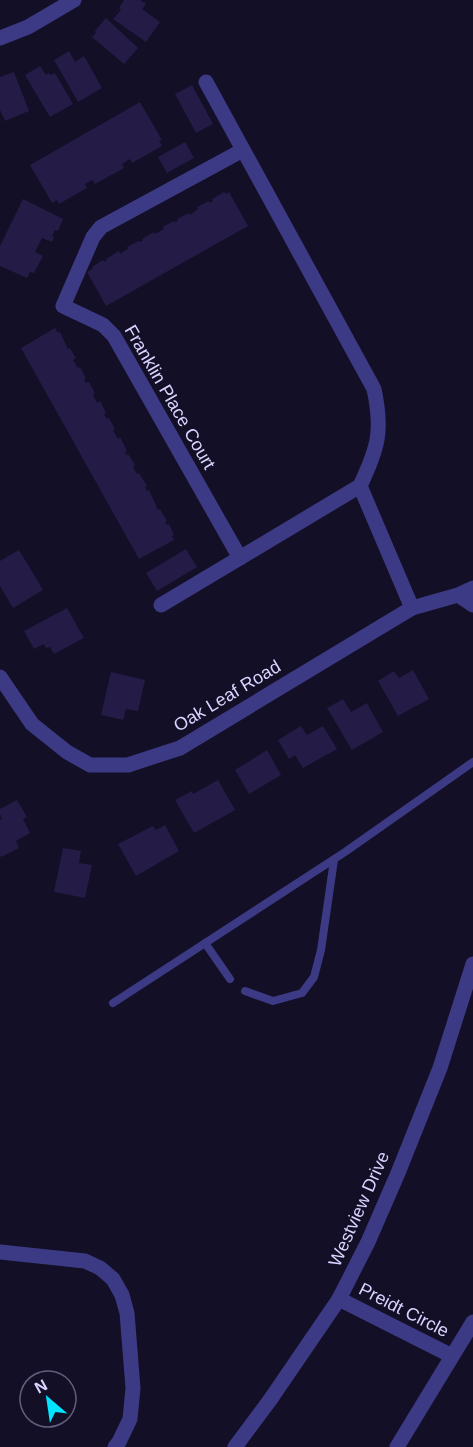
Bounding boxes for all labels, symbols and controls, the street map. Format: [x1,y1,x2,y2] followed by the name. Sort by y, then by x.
[121,321,219,473] street label: Franklin Place Court
[170,656,284,736] street label: Oak Leaf Road
[325,1148,393,1270] street label: Westview Drive
[356,1279,452,1341] street label: Preidt Circle
[18,1369,78,1429] north arrow
[32,1376,50,1397] text: N

